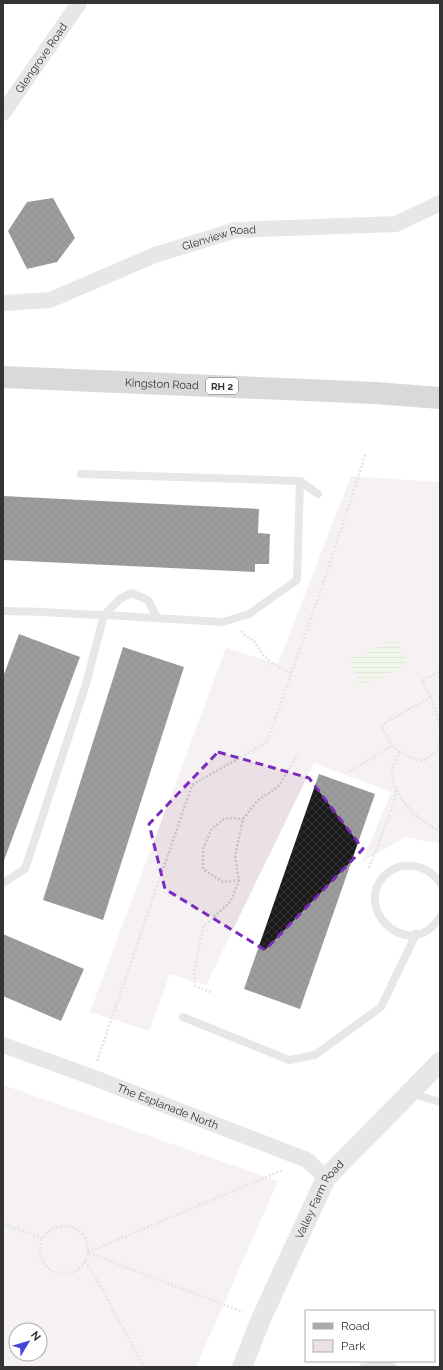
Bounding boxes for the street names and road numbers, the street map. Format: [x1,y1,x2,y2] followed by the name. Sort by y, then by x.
[12,20,70,95] street label: Glengrove Road
[180,223,256,253] street label: Glenview Road
[125,376,199,392] street label: Kingston Road
[206,378,238,394] road number: RH 2
[115,1081,221,1132] street label: The Esplanade North
[292,1157,346,1241] street label: Valley Farm Road

